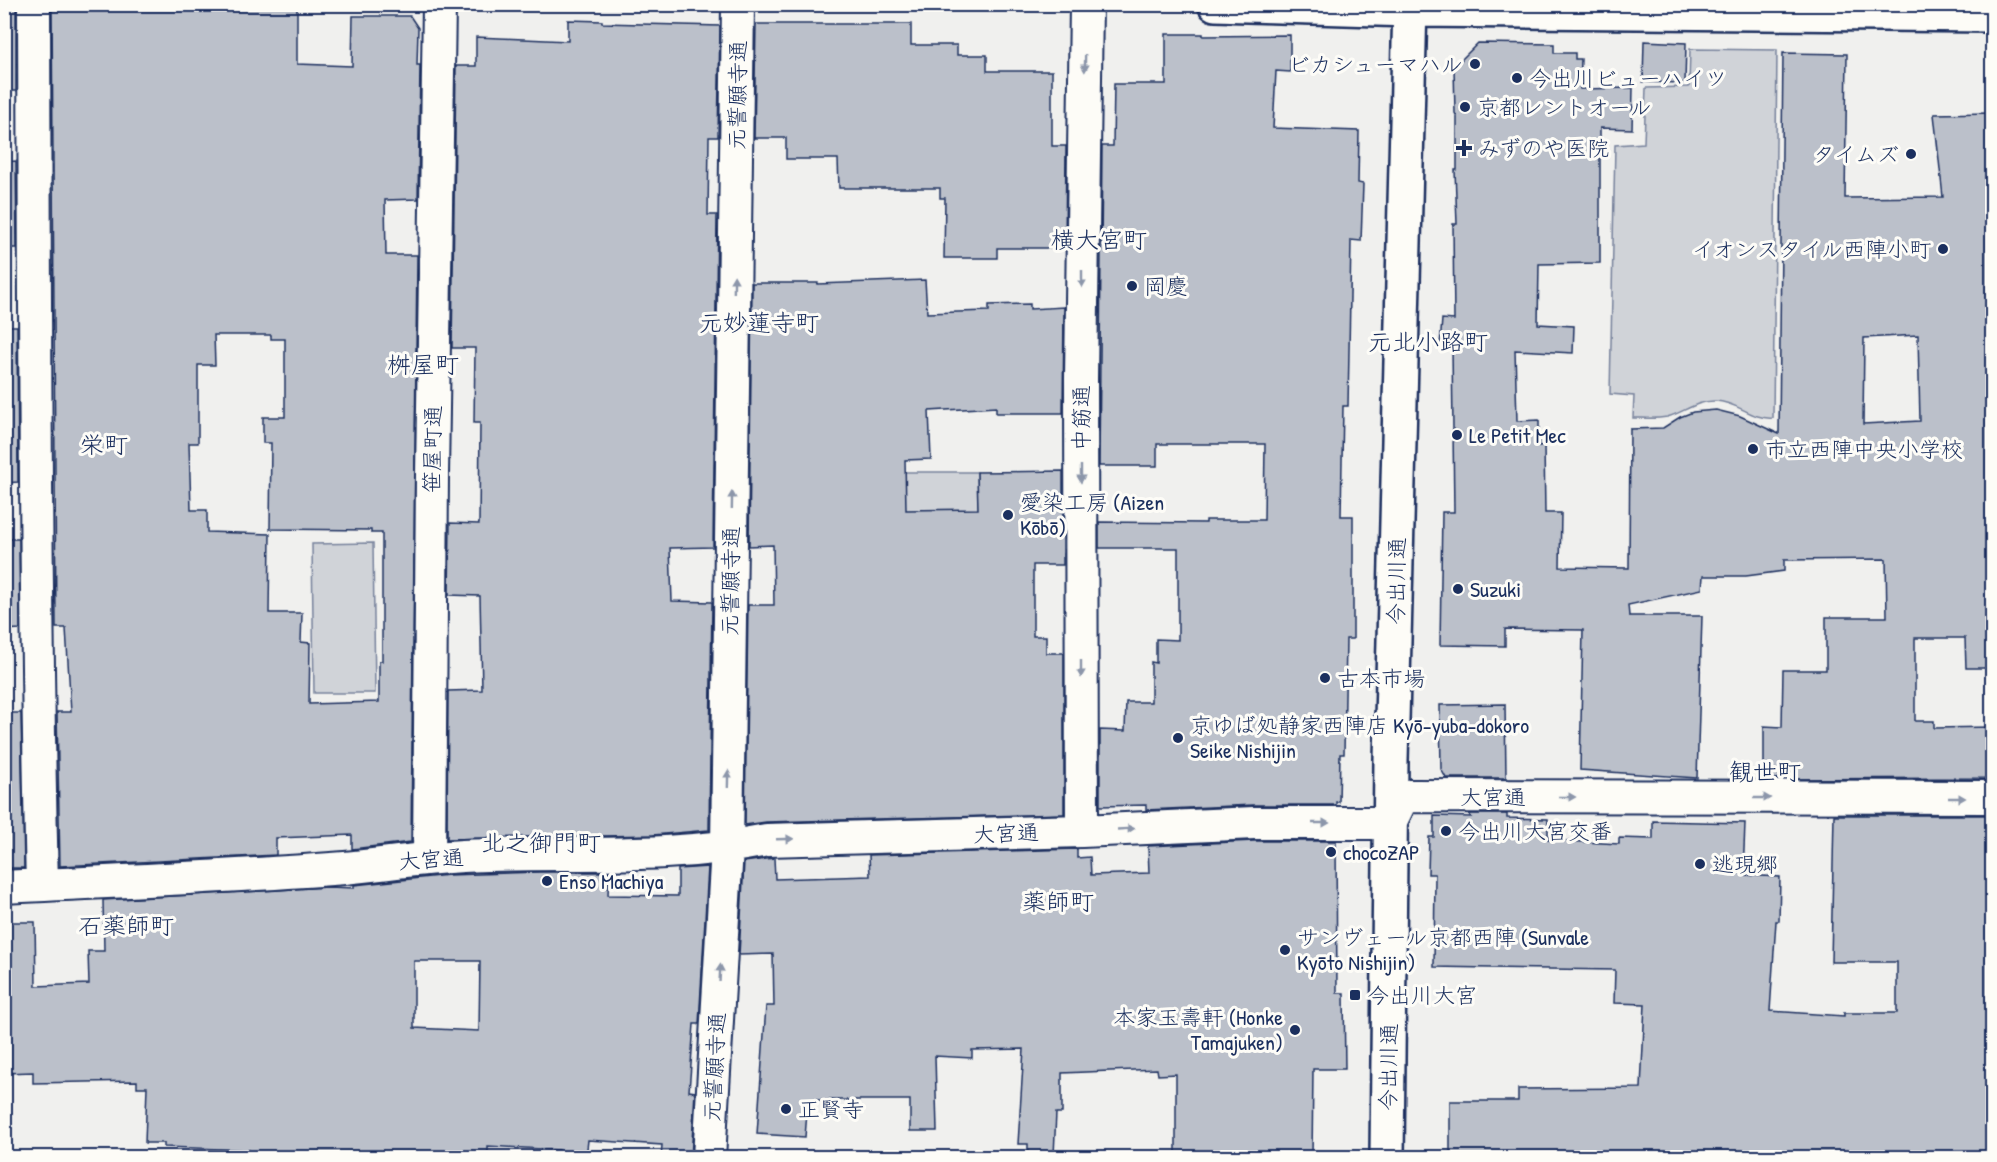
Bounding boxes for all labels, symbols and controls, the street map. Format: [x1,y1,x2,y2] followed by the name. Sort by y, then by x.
[721,40,753,150] street label: 元誓願寺通
[1288,49,1463,79] place label: ビカシューマハル
[1080,53,1089,72] one-way arrow
[1468,57,1482,71] marker: ビカシューマハル
[1529,63,1727,93] place label: 今出川ビューハイツ
[1510,71,1524,85] marker: 今出川ビューハイツ
[1477,92,1652,122] place label: 京都レントオール
[1458,100,1472,114] marker: 京都レントオール
[1478,133,1609,163] place label: みずのや医院
[1455,139,1473,157] marker: みずのや医院
[1813,139,1899,169] place label: タイムズ
[1904,147,1918,161] marker: タイムズ
[1051,223,1147,255] district label: 横大宮町
[1692,234,1931,264] place label: イオンスタイル西陣小町
[1936,242,1950,256] marker: イオンスタイル西陣小町
[1077,269,1087,288] one-way arrow
[1144,271,1188,301] place label: 岡慶
[730,274,739,293] one-way arrow
[1125,279,1139,293] marker: 岡慶
[699,306,819,338] district label: 元妙蓮寺町
[1368,325,1488,357] district label: 元北小路町
[387,348,459,380] district label: 桝屋町
[1066,385,1096,451] street label: 中筋通
[416,405,448,493] street label: 笹屋町通
[1469,420,1566,450] place label: Le Petit Mec
[80,428,128,460] district label: 栄町
[1450,428,1464,442] marker: Le Petit Mec
[1765,434,1963,464] place label: 市立西陣中央小学校
[1746,442,1760,456] marker: 市立西陣中央小学校
[1076,464,1086,483] one-way arrow
[1020,487,1164,542] place label: 愛染工房 (Aizen Kōbō)
[727,490,736,509] one-way arrow
[1001,508,1015,522] marker: 愛染工房 (Aizen Kōbō)
[714,526,746,636] street label: 元誓願寺通
[1380,537,1412,625] street label: 今出川通
[1470,574,1521,604] place label: Suzuki
[1451,582,1465,596] marker: Suzuki
[1076,659,1086,678] one-way arrow
[1337,663,1425,693] place label: 古本市場
[1318,671,1332,685] marker: 古本市場
[1190,710,1529,765] place label: 京ゆば処静家西陣店 Kyō-yuba-dokoro Seike Nishijin
[1171,731,1185,745] marker: 京ゆば処静家西陣店 Kyō-yuba-dokoro Seike Nishijin
[1729,755,1801,787] district label: 観世町
[723,769,733,788] one-way arrow
[1460,782,1526,812] street label: 大宮通
[1557,792,1576,802] one-way arrow
[1752,793,1771,803] one-way arrow
[1947,793,1966,803] one-way arrow
[1458,816,1612,846] place label: 今出川大宮交番
[972,817,1040,849] street label: 大宮通
[1312,818,1331,828] one-way arrow
[1439,824,1453,838] marker: 今出川大宮交番
[1117,825,1136,834] one-way arrow
[481,826,601,858] district label: 北之御門町
[775,835,794,844] one-way arrow
[1343,837,1420,867] place label: chocoZAP
[397,842,465,876] street label: 大宮通
[1324,845,1338,859] marker: chocoZAP
[1712,849,1778,879] place label: 逃現郷
[1693,857,1707,871] marker: 逃現郷
[559,866,664,896] place label: Enso Machiya
[540,874,554,888] marker: Enso Machiya
[1022,885,1094,917] district label: 薬師町
[78,909,174,941] district label: 石薬師町
[1297,922,1589,977] place label: サンヴェール京都西陣 (Sunvale Kyōto Nishijin)
[1278,943,1292,957] marker: サンヴェール京都西陣 (Sunvale Kyōto Nishijin)
[715,964,724,983] one-way arrow
[1367,980,1477,1010] place label: 今出川大宮
[1348,988,1362,1002] marker: 今出川大宮
[1114,1002,1283,1057] place label: 本家玉壽軒 (Honke Tamajuken)
[696,1011,732,1123] street label: 元誓願寺通
[1288,1023,1302,1037] marker: 本家玉壽軒 (Honke Tamajuken)
[1372,1023,1404,1111] street label: 今出川通
[798,1094,864,1124] place label: 正賢寺
[779,1102,793,1116] marker: 正賢寺

